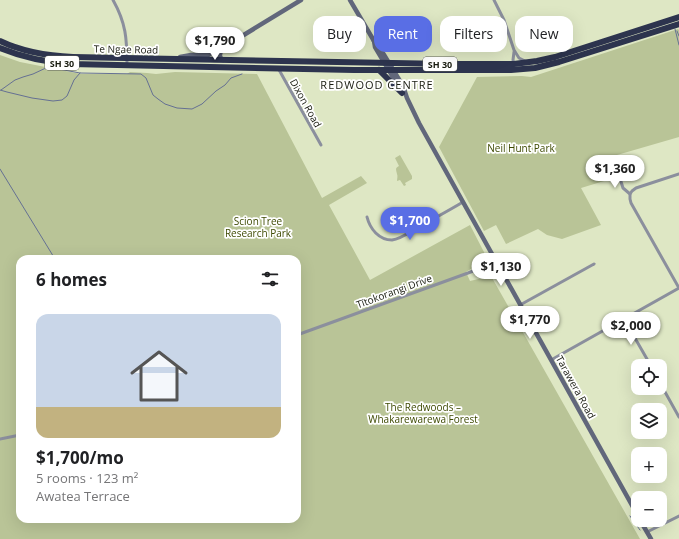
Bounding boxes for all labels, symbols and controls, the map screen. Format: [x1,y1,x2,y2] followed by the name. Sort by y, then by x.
[313,16,366,52] chip: Buy
[374,16,432,52] chip: Rent
[440,16,507,52] chip: Filters
[515,16,573,52] chip: New
[182,27,248,61] pin: $1,790
[195,31,235,49] text: $1,790
[94,41,158,57] street label: Te Ngae Road
[45,56,79,70] road number: SH 30
[423,57,457,71] road number: SH 30
[287,76,325,130] street label: Dixon Road
[320,77,434,92] district label: REDWOOD CENTRE
[487,141,555,155] park label: Neil Hunt Park
[582,155,648,189] pin: $1,360
[595,159,635,177] text: $1,360
[377,207,443,241] pin: $1,700
[390,211,430,229] text: $1,700
[225,214,292,240] park label: Scion Tree Research Park
[468,253,534,287] pin: $1,130
[481,257,521,275] text: $1,130
[36,268,107,291] text: 6 homes
[259,268,281,290] icon: filters
[354,271,434,311] street label: Tītokorangi Drive
[497,306,563,340] pin: $1,770
[510,310,550,328] text: $1,770
[598,312,664,346] pin: $2,000
[611,316,651,334] text: $2,000
[123,340,195,412] icon: home
[553,353,599,421] street label: Tarawera Road
[631,359,667,527] map controls
[631,359,667,395] button: locate
[368,400,478,426] park label: The Redwoods – Whakarewarewa Forest
[631,403,667,439] button: layers
[36,446,124,469] text: $1,700/mo
[631,447,667,483] button: +
[36,469,138,487] text: 5 rooms · 123 m²
[36,487,130,505] text: Awatea Terrace
[631,491,667,527] button: −

